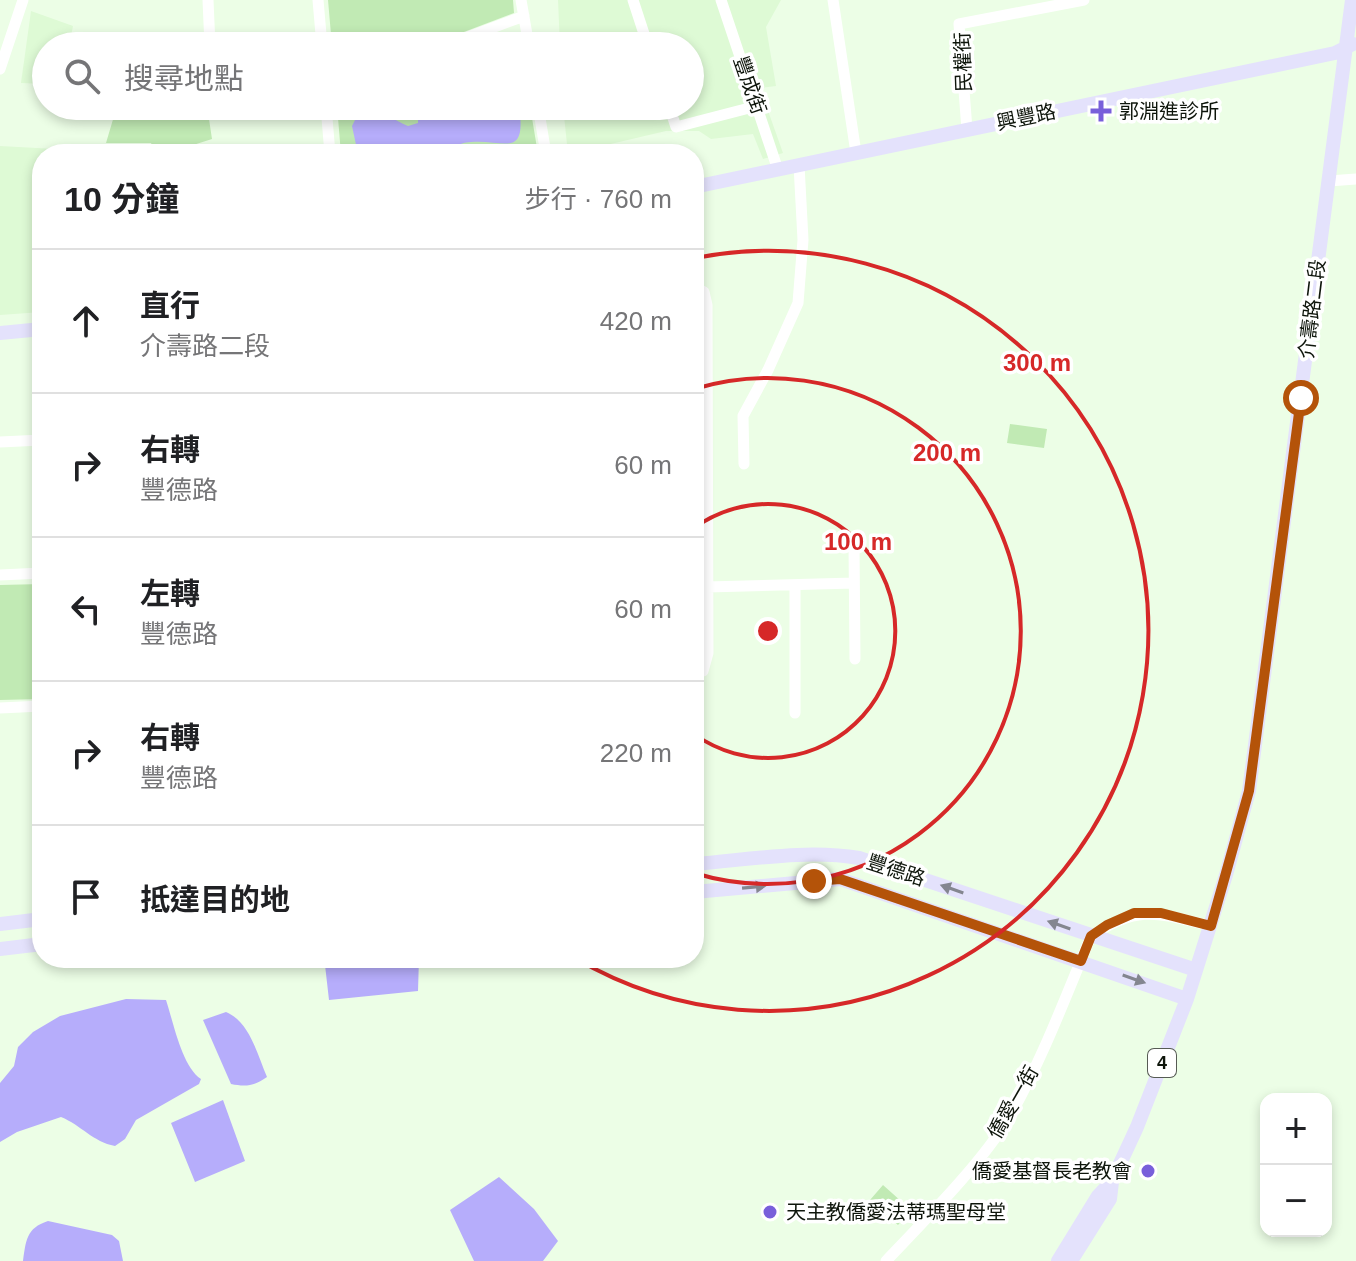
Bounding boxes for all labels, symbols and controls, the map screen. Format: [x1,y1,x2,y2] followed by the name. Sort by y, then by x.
[32,32,704,120] search box
[951,32,975,92] street label: 民權街
[730,53,770,117] street label: 豐成街
[60,54,104,98] icon: search
[124,62,244,95] text: 搜尋地點
[994,100,1058,134] street label: 興豐路
[1090,100,1112,122] marker: 郭淵進診所
[1119,100,1219,122] place label: 郭淵進診所
[64,180,179,218] text: 10 分鐘
[525,184,672,214] text: 步行 · 760 m
[1295,258,1329,360] street label: 介壽路二段
[140,289,200,322] text: 直行
[64,299,108,343] icon: ahead
[600,306,672,336] text: 420 m
[140,331,270,361] text: 介壽路二段
[1003,349,1071,376] text: 300 m
[1283,380,1319,416] route start
[140,433,200,466] text: 右轉
[913,439,981,466] text: 200 m
[64,443,108,487] icon: right
[614,450,672,480] text: 60 m
[140,475,218,505] text: 豐德路
[824,528,892,555] text: 100 m
[140,577,200,610] text: 左轉
[64,587,108,631] icon: left
[614,594,672,624] text: 60 m
[754,617,782,645] centre of rings
[140,619,218,649] text: 豐德路
[140,721,200,754] text: 右轉
[64,731,108,775] icon: right
[600,738,672,768] text: 220 m
[140,763,218,793] text: 豐德路
[864,850,928,890] street label: 豐德路
[796,863,832,899] route end
[64,875,108,919] icon: arrive
[742,880,767,893] one-way arrow
[940,882,964,894] one-way arrow
[140,883,290,916] text: 抵達目的地
[1046,918,1070,930] one-way arrow
[1122,974,1146,986] one-way arrow
[1148,1049,1176,1077] road number: 4
[983,1062,1043,1142] street label: 僑愛一街
[1260,1093,1332,1237] map controls
[1260,1093,1332,1165] button: +
[972,1160,1132,1182] place label: 僑愛基督長老教會
[1139,1162,1157,1180] marker: 僑愛基督長老教會
[1260,1165,1332,1237] button: −
[786,1201,1006,1223] place label: 天主教僑愛法蒂瑪聖母堂
[761,1203,779,1221] marker: 天主教僑愛法蒂瑪聖母堂

